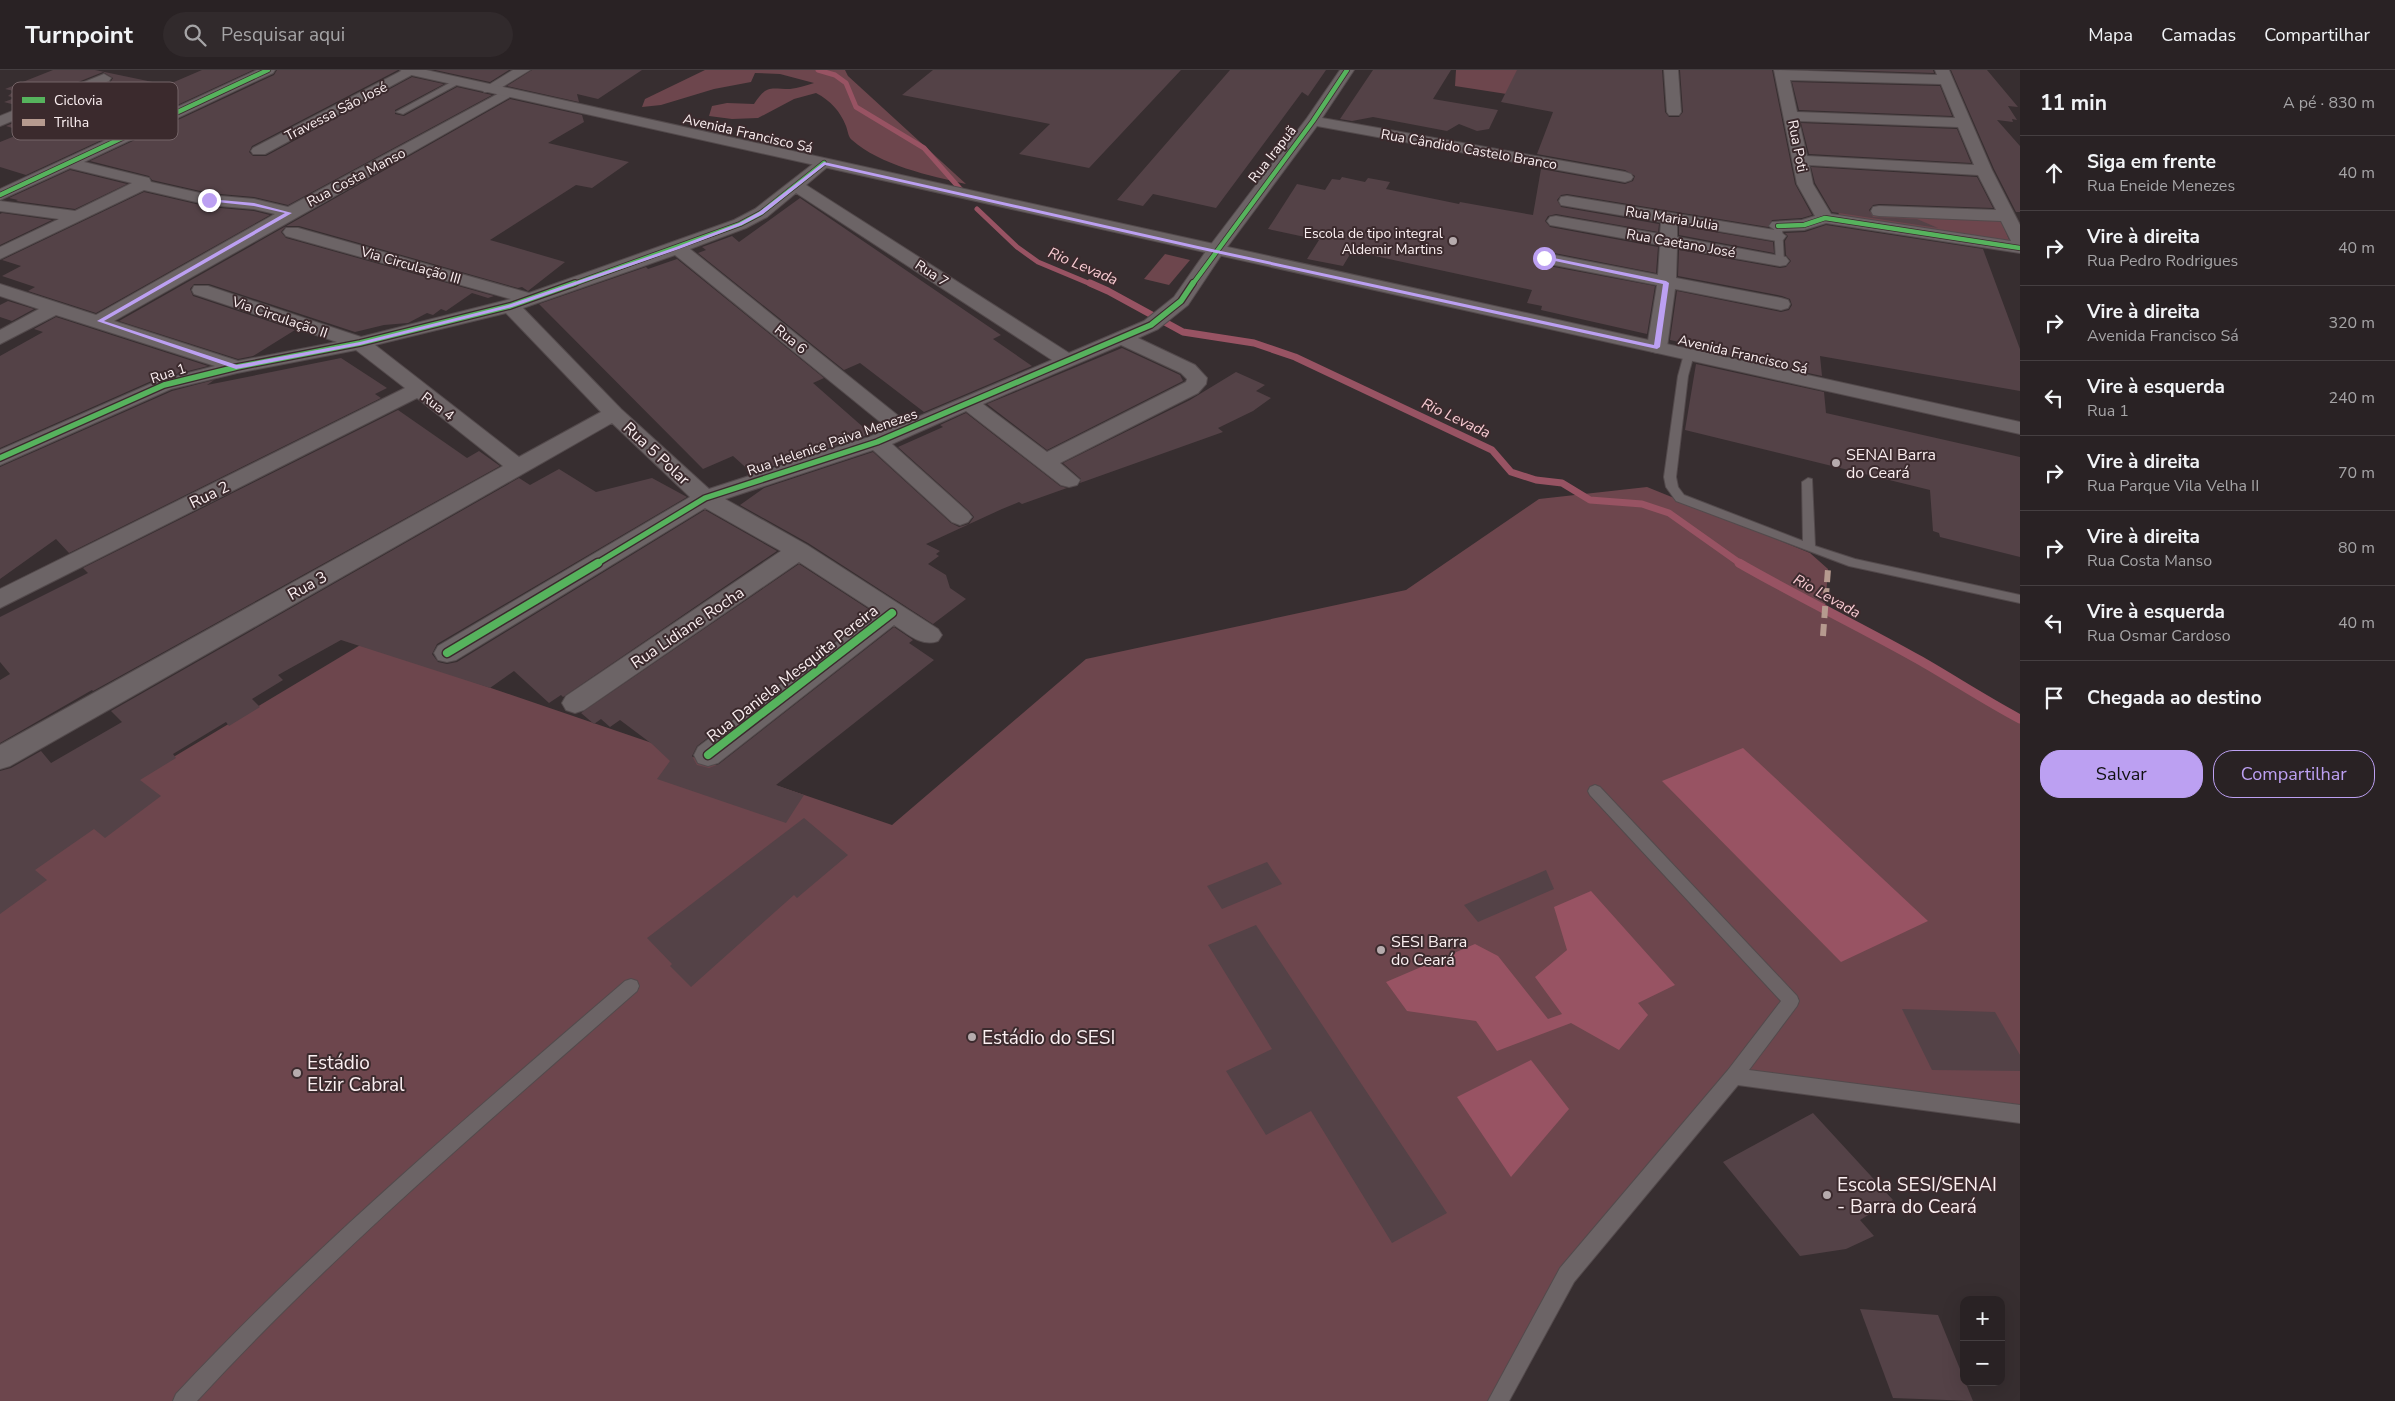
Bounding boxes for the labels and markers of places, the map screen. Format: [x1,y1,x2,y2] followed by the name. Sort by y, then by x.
[1304,224,1444,259] place label: Escola de tipo integral Aldemir Martins
[1447,235,1459,247] marker: Escola de tipo integral Aldemir Martins
[1846,444,1936,484] place label: SENAI Barra do Ceará
[1830,457,1842,469] marker: SENAI Barra do Ceará
[1391,931,1467,971] place label: SESI Barra do Ceará
[1375,944,1387,956] marker: SESI Barra do Ceará
[982,1025,1115,1051] place label: Estádio do SESI
[966,1031,978,1043] marker: Estádio do SESI
[307,1050,405,1098] place label: Estádio Elzir Cabral
[291,1067,303,1079] marker: Estádio Elzir Cabral
[1837,1172,1997,1220] place label: Escola SESI/SENAI - Barra do Ceará
[1821,1189,1833,1201] marker: Escola SESI/SENAI - Barra do Ceará

